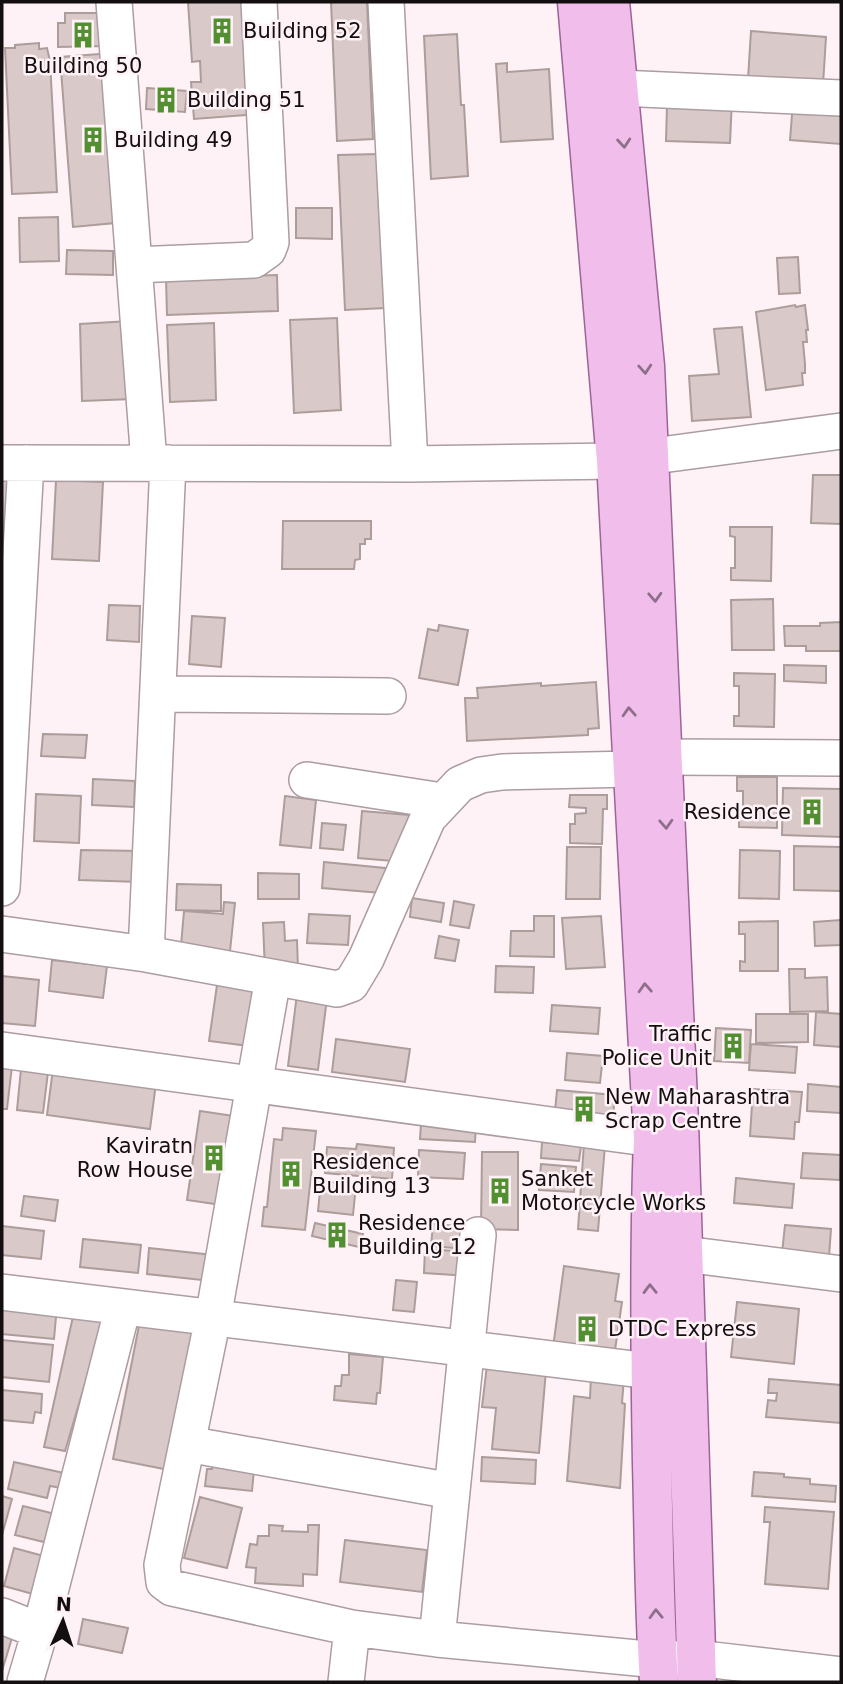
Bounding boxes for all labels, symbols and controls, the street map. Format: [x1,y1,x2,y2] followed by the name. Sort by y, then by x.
[207,16,237,46] building icon: Building 52
[243,19,362,43] place label: Building 52
[68,20,98,50] building icon: Building 50
[24,54,142,78] place label: Building 50
[151,85,181,115] building icon: Building 51
[187,88,306,112] place label: Building 51
[78,125,108,155] building icon: Building 49
[114,128,233,152] place label: Building 49
[616,138,631,149] one-way arrow
[637,364,652,375] one-way arrow
[648,591,663,602] one-way arrow
[622,706,637,717] one-way arrow
[797,797,827,827] building icon: Residence
[684,800,791,824] place label: Residence
[658,819,673,830] one-way arrow
[637,982,652,993] one-way arrow
[602,1022,712,1070] place label: Traffic Police Unit
[718,1031,748,1061] building icon: Traffic Police Unit
[605,1085,790,1133] place label: New Maharashtra Scrap Centre
[569,1094,599,1124] building icon: New Maharashtra Scrap Centre
[77,1134,193,1182] place label: Kaviratn Row House
[199,1143,229,1173] building icon: Kaviratn Row House
[312,1150,431,1198] place label: Residence Building 13
[276,1159,306,1189] building icon: Residence Building 13
[521,1167,706,1215] place label: Sanket Motorcycle Works
[485,1176,515,1206] building icon: Sanket Motorcycle Works
[358,1211,477,1259] place label: Residence Building 12
[322,1220,352,1250] building icon: Residence Building 12
[642,1283,658,1293] one-way arrow
[572,1314,602,1344] building icon: DTDC Express
[608,1317,757,1341] place label: DTDC Express
[28,1586,98,1656] north arrow
[55,1593,72,1615] text: N
[648,1608,663,1619] one-way arrow

